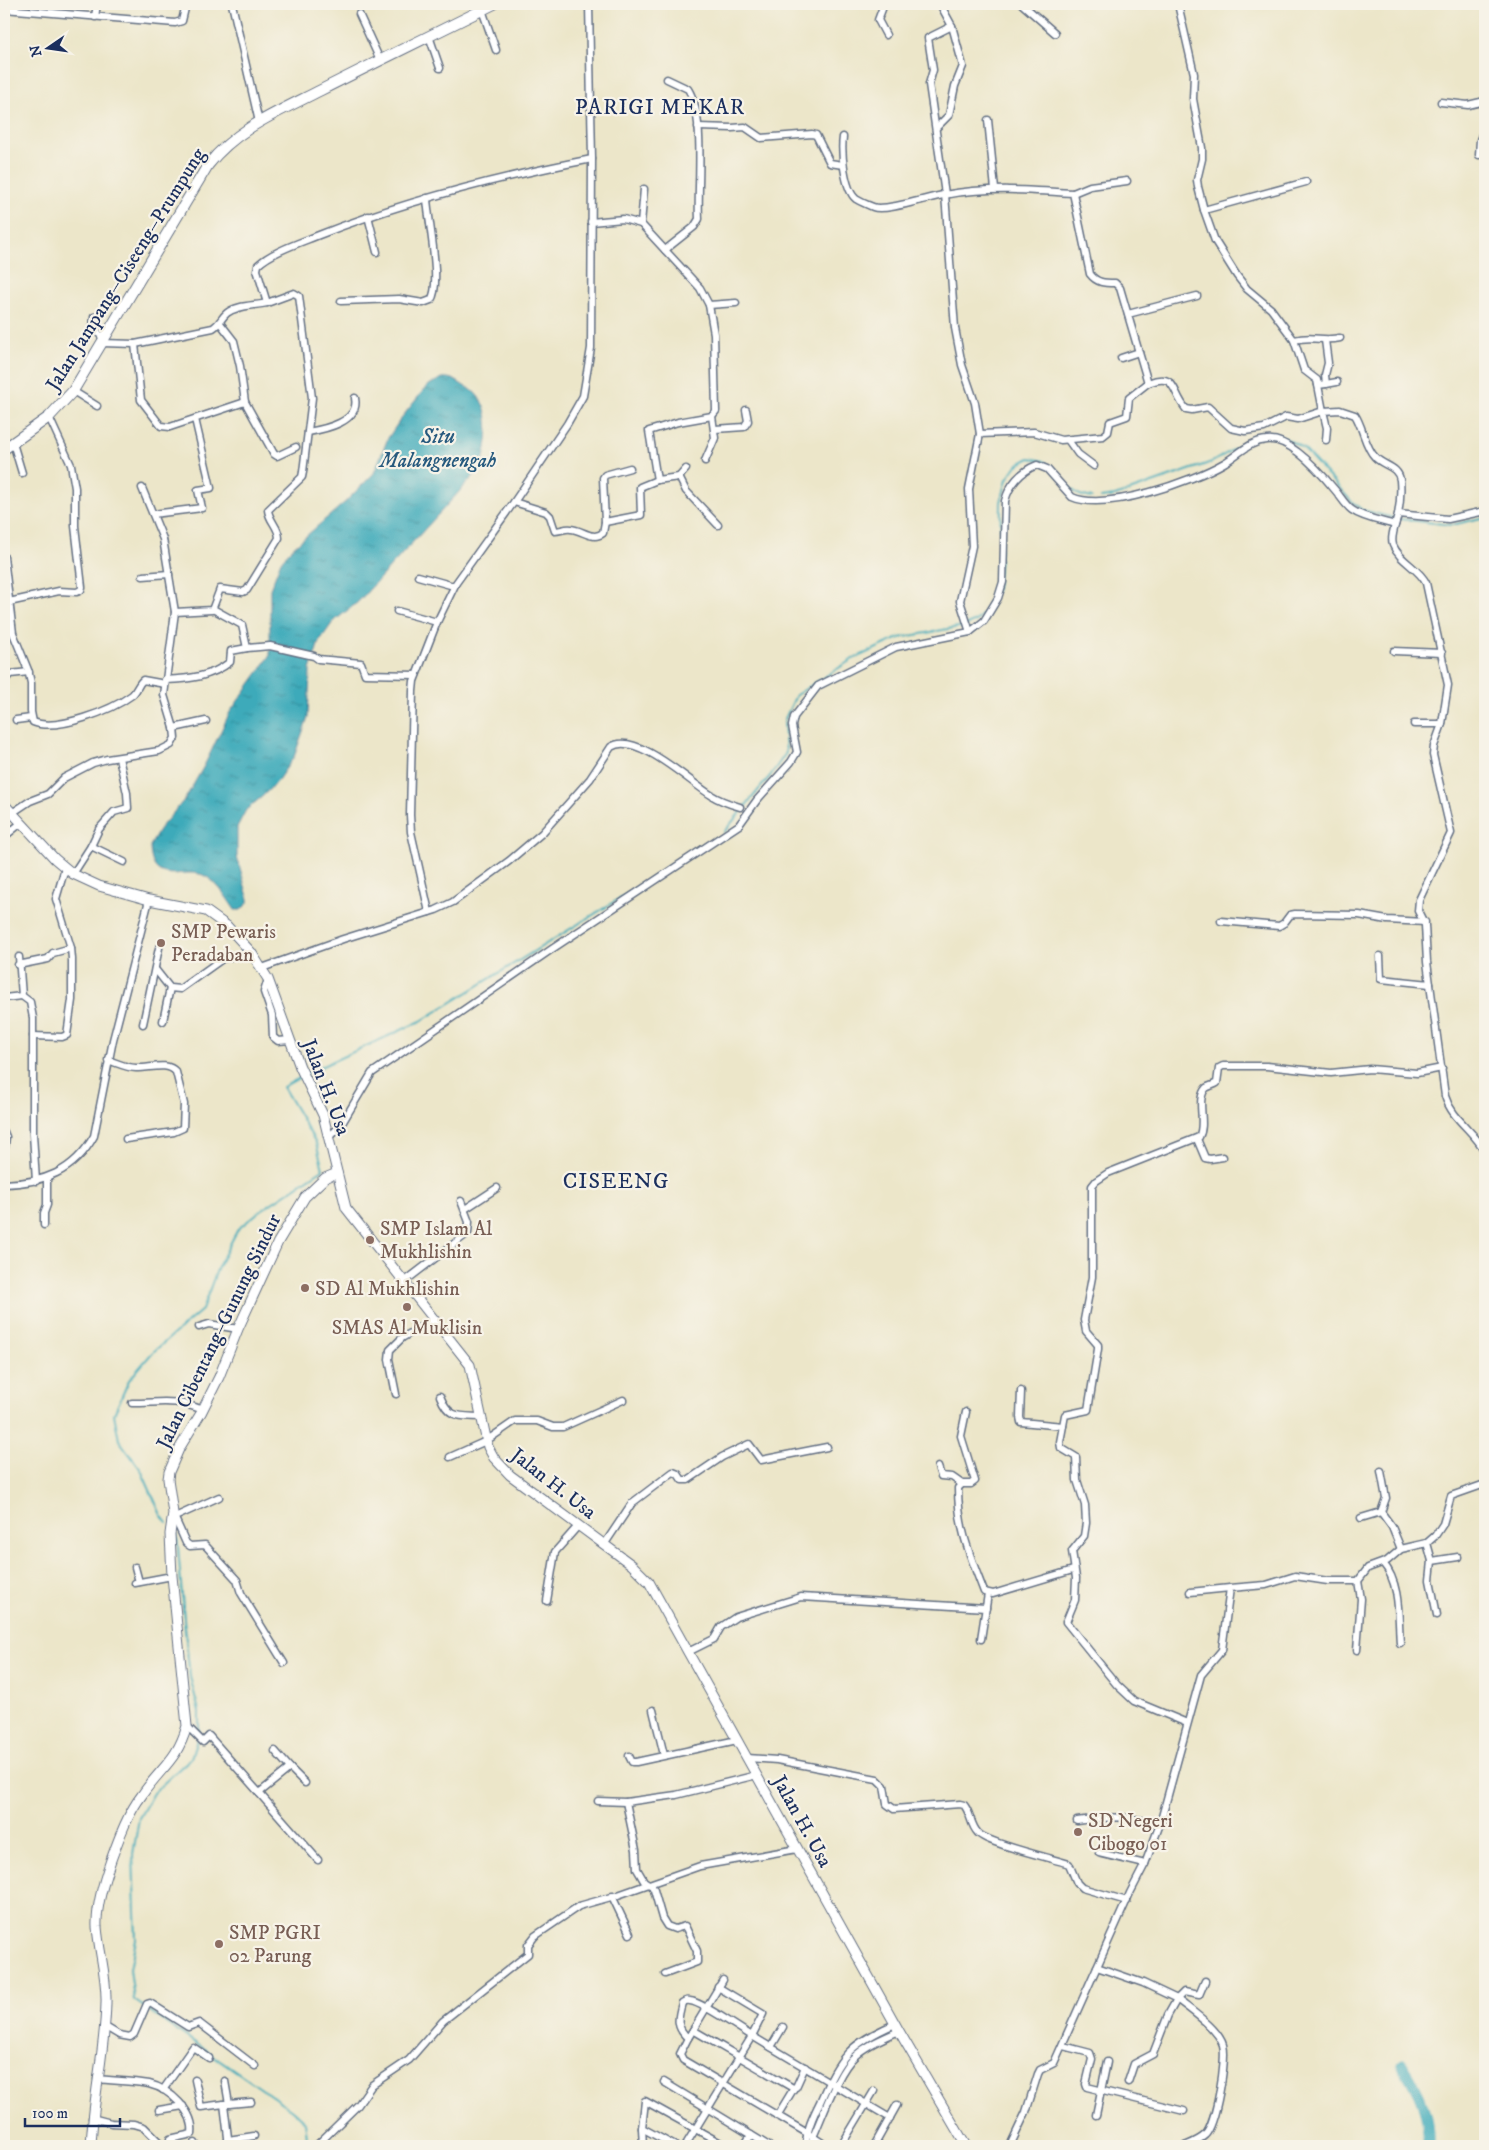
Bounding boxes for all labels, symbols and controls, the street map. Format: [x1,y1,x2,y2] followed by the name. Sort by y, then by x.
[22,22,72,72] north arrow
[26,43,46,58] text: N
[575,94,745,121] district label: PARIGI MEKAR
[40,144,212,398] street label: Jalan Jampang–Ciseeng–Prumpung
[378,424,496,474] water label: Situ Malangnengah
[171,920,276,968] place label: SMP Pewaris Peradaban
[155,937,167,949] marker: SMP Pewaris Peradaban
[295,1034,356,1140] street label: Jalan H. Usa
[563,1168,669,1195] district label: CISEENG
[151,1209,287,1455] street label: Jalan Cibentang–Gunung Sindur
[380,1217,492,1265] place label: SMP Islam Al Mukhlishin
[364,1234,376,1246] marker: SMP Islam Al Mukhlishin
[315,1277,460,1302] place label: SD Al Mukhlishin
[299,1282,311,1294] marker: SD Al Mukhlishin
[401,1301,413,1313] marker: SMAS Al Muklisin
[332,1316,483,1341] place label: SMAS Al Muklisin
[504,1442,601,1526] street label: Jalan H. Usa
[765,1770,837,1873] street label: Jalan H. Usa
[1088,1809,1173,1857] place label: SD Negeri Cibogo 01
[1072,1826,1084,1838] marker: SD Negeri Cibogo 01
[229,1921,321,1969] place label: SMP PGRI 02 Parung
[213,1938,225,1950] marker: SMP PGRI 02 Parung
[25,2095,120,2127] scale bar
[32,2104,68,2123] text: 100 m

